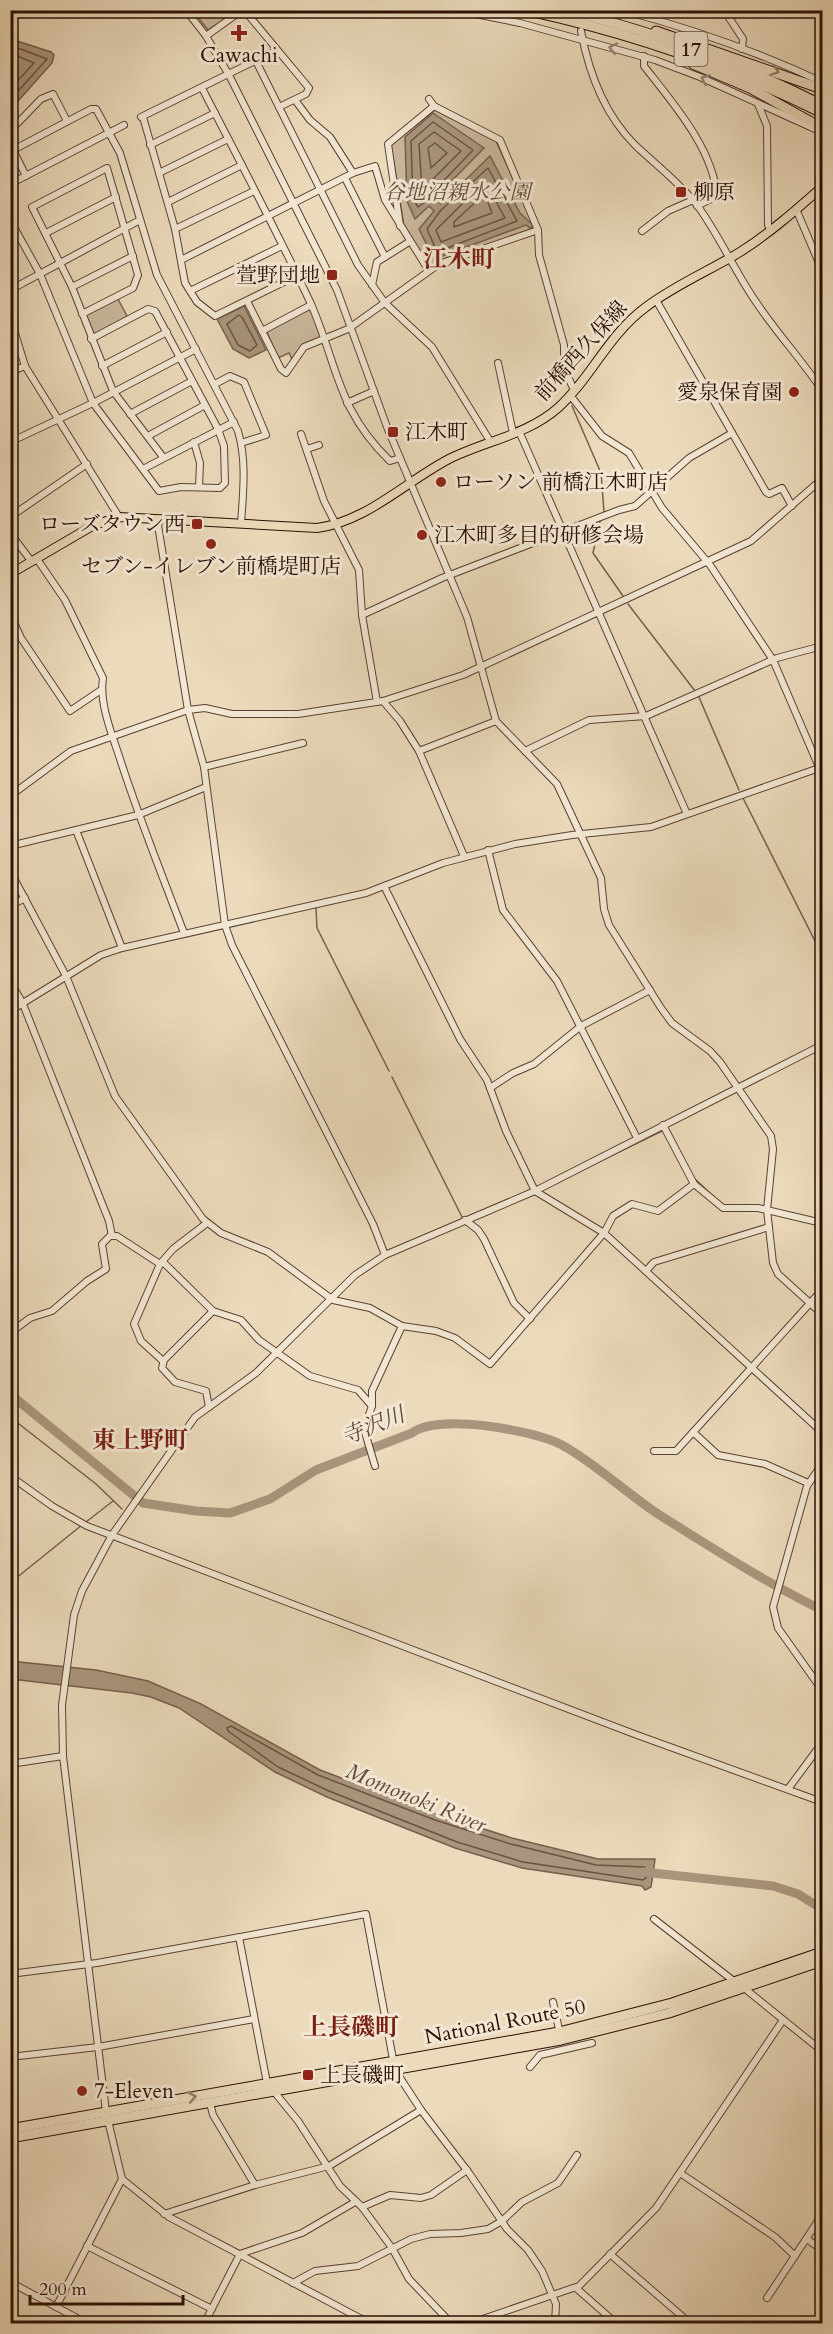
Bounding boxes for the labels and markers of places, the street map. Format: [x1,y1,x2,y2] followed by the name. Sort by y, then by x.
[232,26,246,40] marker: Cawachi
[200,41,278,70] place label: Cawachi
[693,178,735,207] place label: 柳原
[674,185,688,199] marker: 柳原
[236,261,320,290] place label: 萱野団地
[325,268,339,282] marker: 萱野団地
[677,378,782,407] place label: 愛泉保育園
[787,385,801,399] marker: 愛泉保育園
[405,418,468,447] place label: 江木町
[386,425,400,439] marker: 江木町
[453,468,668,497] place label: ローソン 前橋江木町店
[434,475,448,489] marker: ローソン 前橋江木町店
[39,510,185,539] place label: ローズタウン西
[190,517,204,531] marker: ローズタウン西
[434,521,644,550] place label: 江木町多目的研修会場
[415,528,429,542] marker: 江木町多目的研修会場
[204,537,218,551] marker: セブン-イレブン前橋堤町店
[81,552,341,581] place label: セブン-イレブン前橋堤町店
[320,2061,404,2090] place label: 上長磯町
[301,2068,315,2082] marker: 上長磯町
[94,2077,174,2106] place label: 7-Eleven
[75,2084,89,2098] marker: 7-Eleven

